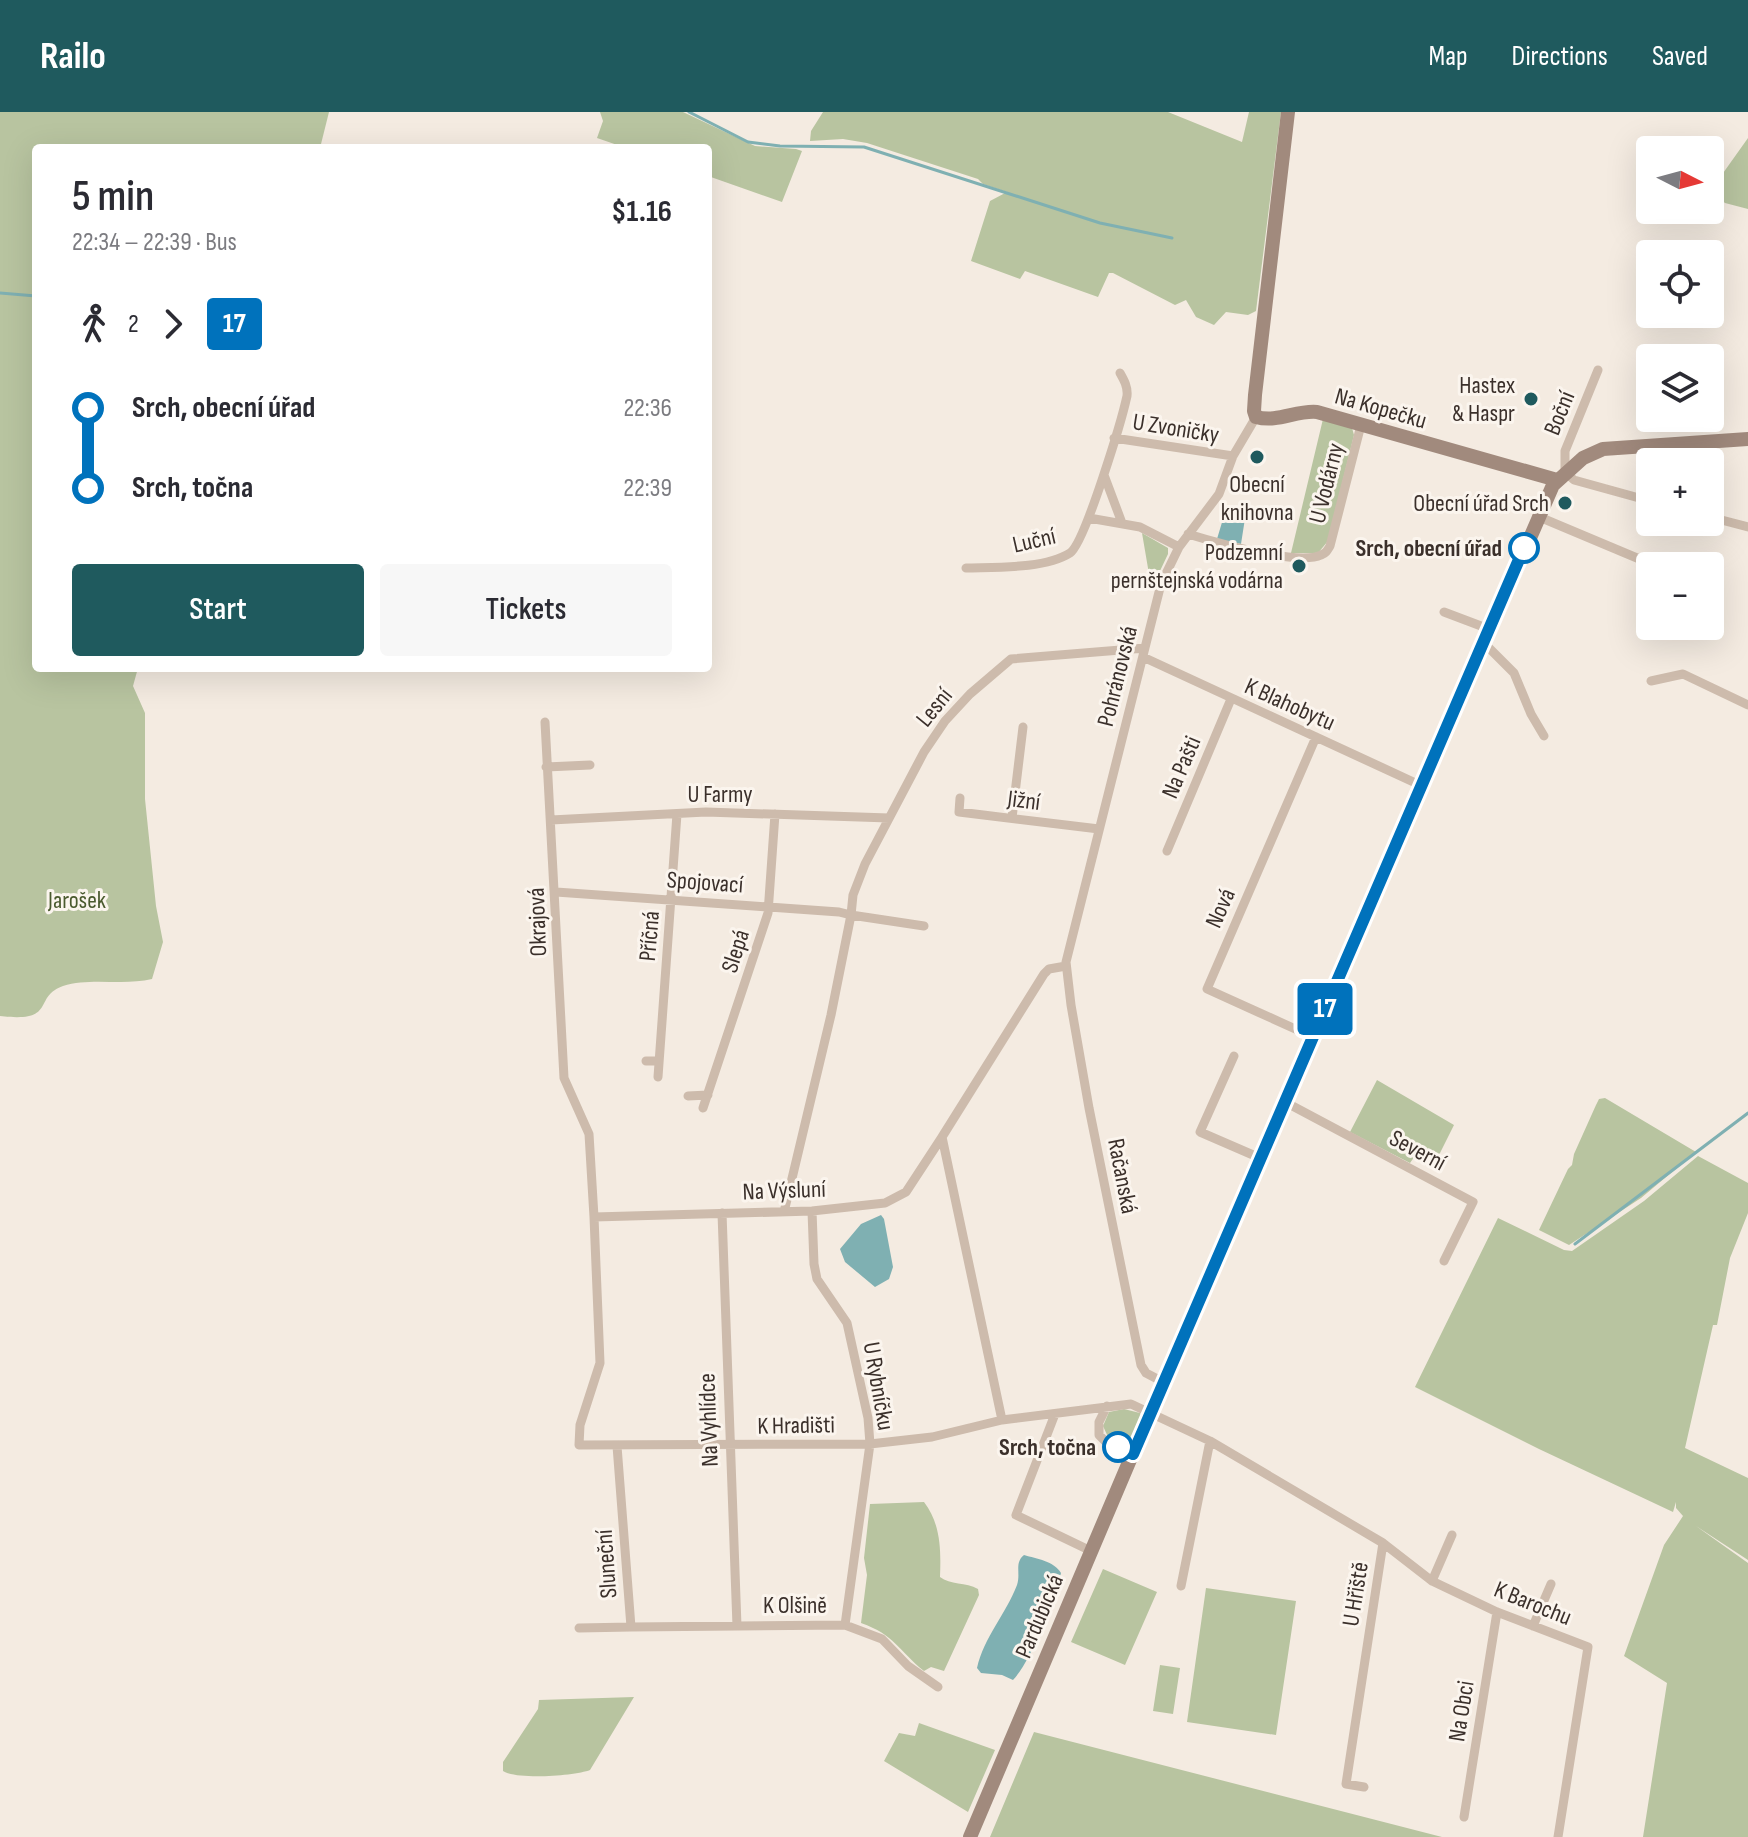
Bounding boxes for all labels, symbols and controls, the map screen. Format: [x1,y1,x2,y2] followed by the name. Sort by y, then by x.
[40,34,106,79] text: Railo
[1429,40,1468,73] text: Map
[1512,40,1608,73] text: Directions
[1652,40,1708,73] text: Saved
[1636,136,1724,224] north arrow
[1636,136,1724,640] map controls
[72,170,154,223] text: 5 min
[611,194,672,230] text: $1.16
[72,227,237,258] text: 22:34 – 22:39 · Bus
[1636,240,1724,328] button: locate
[72,302,116,346] icon: walk
[151,302,195,346] icon: forward
[223,307,246,340] text: 17
[128,309,139,340] text: 2
[1636,344,1724,432] button: layers
[1452,371,1515,428] place label: Hastex & Haspr
[1332,382,1430,435] street label: Na Kopečku
[1538,386,1582,439] street label: Boční
[132,390,315,426] text: Srch, obecní úřad
[1522,390,1540,408] marker: Hastex & Haspr
[623,393,672,424] text: 22:36
[1131,407,1221,450] street label: U Zvoničky
[1303,440,1350,526] street label: U Vodárny
[1248,448,1266,466] marker: Obecní knihovna
[1636,448,1724,536] button: +
[132,470,253,506] text: Srch, točna
[1221,470,1293,527] place label: Obecní knihovna
[623,473,672,504] text: 22:39
[1413,489,1549,518] place label: Obecní úřad Srch
[1556,494,1574,512] marker: Obecní úřad Srch
[1010,521,1059,559] street label: Luční
[1509,533,1539,563] marker: Srch, obecní úřad
[1355,534,1502,563] place label: Srch, obecní úřad
[1111,538,1284,595] place label: Podzemní pernštejnská vodárna
[1636,552,1724,640] button: −
[1290,557,1308,575] marker: Podzemní pernštejnská vodárna
[72,564,364,656] button: Start
[380,564,672,656] button: Tickets
[1091,623,1144,729] street label: Pohránovská
[1240,672,1340,737] street label: K Blahobytu
[910,682,959,733] street label: Lesní
[1155,732,1207,803] street label: Na Pašti
[687,780,753,809] street label: U Farmy
[1005,784,1042,817] street label: Jižní
[666,865,745,900] street label: Spojovací
[1199,884,1242,932] street label: Nová
[47,886,106,915] park label: Jarošek
[522,887,553,957] street label: Okrajová
[633,910,666,962] street label: Příčná
[715,926,756,976] street label: Slepá
[1289,983,1361,1035] line badge: 17
[1314,992,1337,1025] text: 17
[1384,1124,1452,1178] street label: Severní
[1101,1136,1144,1216] street label: Račanská
[742,1175,827,1206] street label: Na Výsluní
[856,1340,901,1433] street label: U Rybníčku
[692,1373,725,1467] street label: Na Vyhlídce
[757,1410,835,1441] street label: K Hradišti
[1103,1432,1133,1462] marker: Srch, točna
[999,1433,1096,1462] place label: Srch, točna
[590,1528,623,1599] street label: Sluneční
[1336,1560,1375,1628] street label: U Hřiště
[1009,1570,1070,1662] street label: Pardubická
[1490,1575,1576,1632] street label: K Barochu
[763,1591,827,1620] street label: K Olšině
[1442,1679,1481,1744] street label: Na Obci

